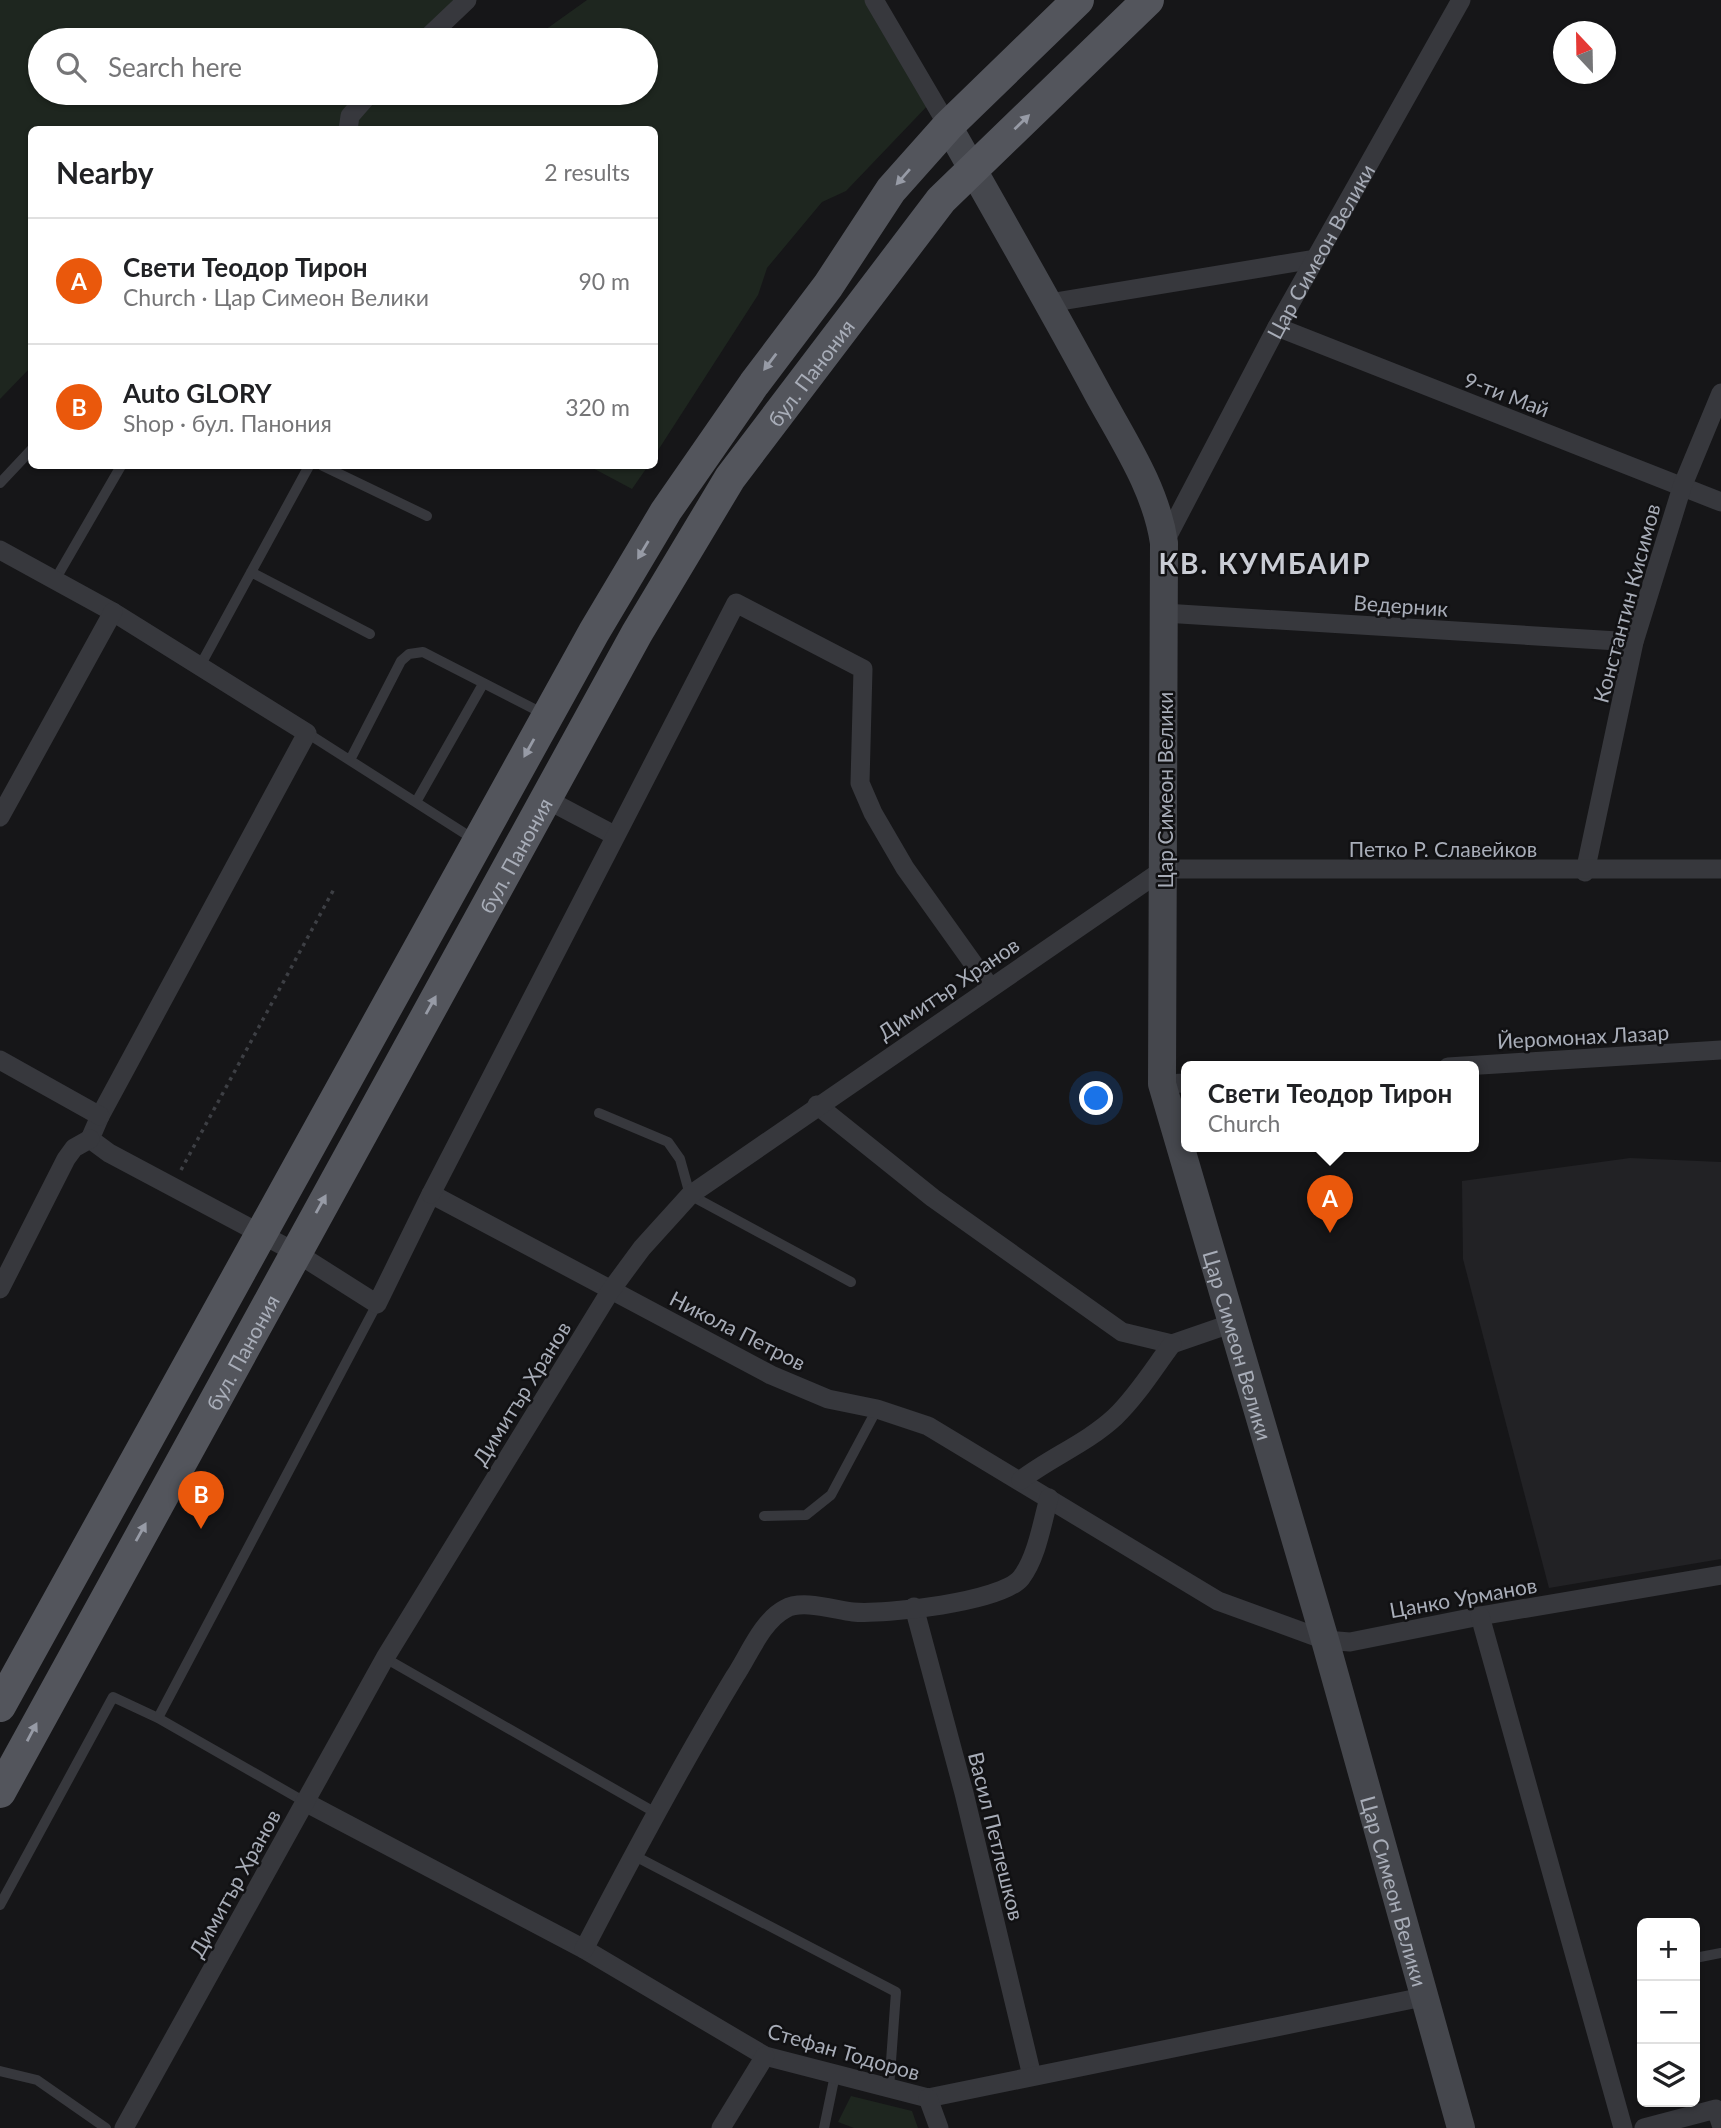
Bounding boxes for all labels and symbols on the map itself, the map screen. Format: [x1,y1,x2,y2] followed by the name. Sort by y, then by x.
[1553,21,1616,84] north arrow
[1013,113,1030,130] one-way arrow
[1261,159,1379,343] street label: Цар Симеон Велики
[895,169,911,186] one-way arrow
[762,314,859,431] street label: бул. Панония
[764,353,778,371] one-way arrow
[1461,366,1553,422] street label: 9-ти Май
[1587,501,1665,705] street label: Константин Кисимов
[636,541,649,560] one-way arrow
[1159,546,1371,580] district label: КВ. КУМБАИР
[1353,589,1449,621] street label: Ведерник
[1152,692,1177,888] street label: Цар Симеон Велики
[523,738,535,757] one-way arrow
[473,793,557,917] street label: бул. Панония
[1349,836,1537,861] street label: Петко Р. Славейков
[873,931,1023,1045] street label: Димитър Хранов
[426,995,437,1015] one-way arrow
[1496,1019,1670,1053] street label: Йеромонах Лазар
[1079,1081,1113,1115] your location
[1307,1175,1353,1233] pin: A
[315,1194,327,1214] one-way arrow
[1199,1247,1278,1443] street label: Цар Симеон Велики
[666,1285,810,1375] street label: Никола Петров
[200,1290,284,1414] street label: бул. Панония
[467,1316,575,1470] street label: Димитър Хранов
[178,1471,224,1529] pin: B
[135,1522,147,1542] one-way arrow
[1387,1572,1539,1622] street label: Цанко Урманов
[26,1722,38,1742] one-way arrow
[964,1749,1030,1923] street label: Васил Петлешков
[1356,1793,1433,1989] street label: Цар Симеон Велики
[183,1805,285,1961] street label: Димитър Хранов
[765,2017,923,2085] street label: Стефан Тодоров

